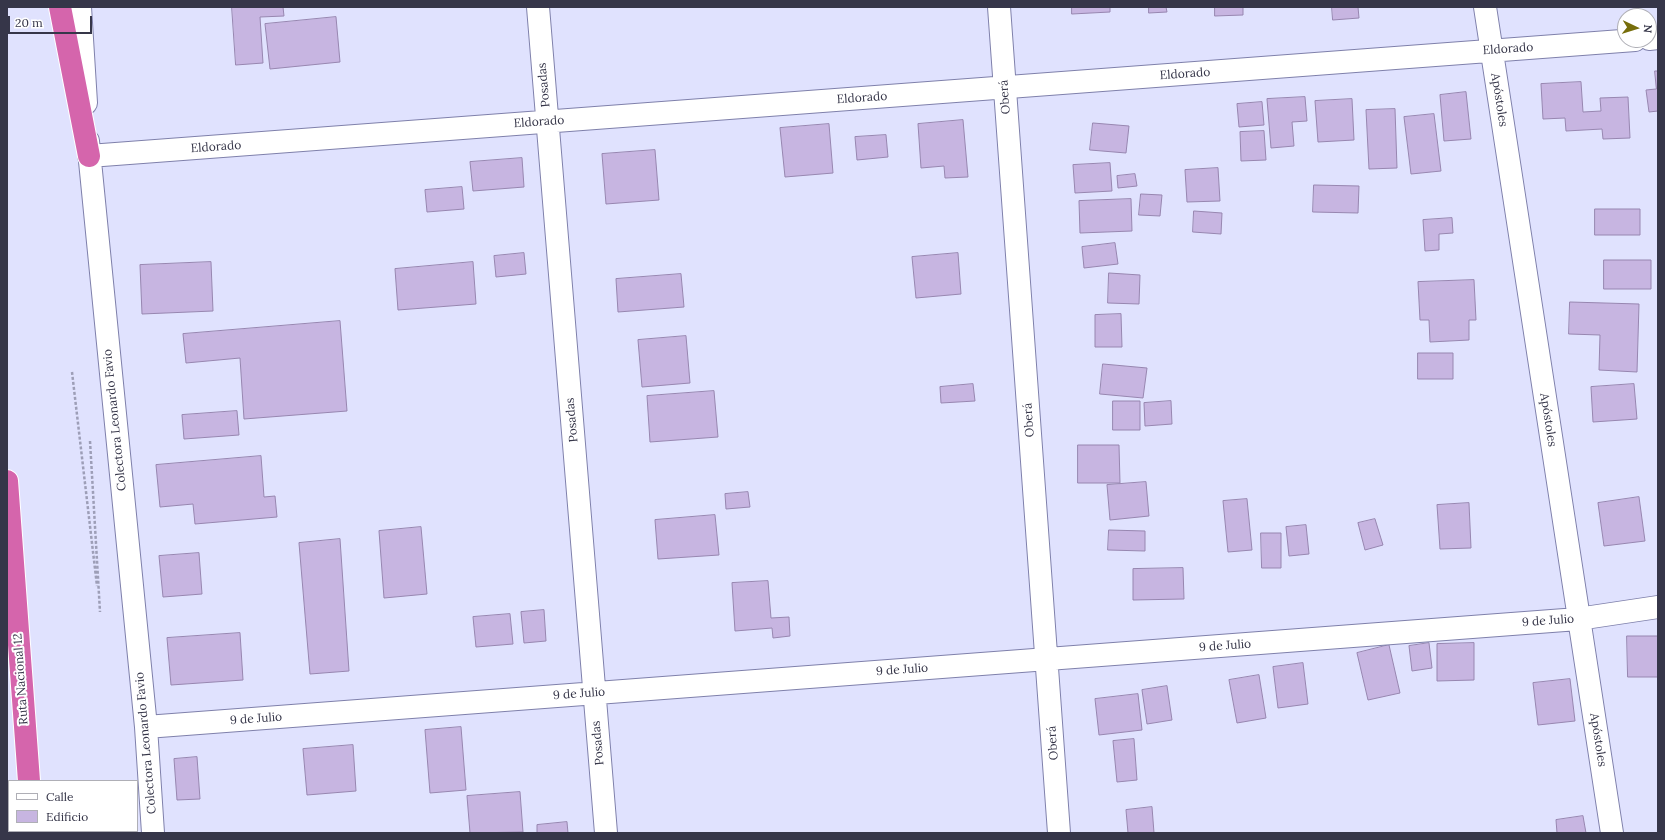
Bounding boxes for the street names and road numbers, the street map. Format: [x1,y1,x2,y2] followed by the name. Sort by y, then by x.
[1482,40,1534,58] street label: Eldorado
[535,62,553,108] street label: Posadas
[1159,65,1211,83] street label: Eldorado
[1488,72,1510,128] street label: Apóstoles
[997,79,1013,115] street label: Oberá
[836,89,888,107] street label: Eldorado
[513,113,565,131] street label: Eldorado
[190,138,242,156] street label: Eldorado
[100,348,130,492] street label: Colectora Leonardo Favio
[1537,392,1559,448] street label: Apóstoles
[563,397,581,443] street label: Posadas
[1021,402,1037,438] street label: Oberá
[1521,612,1575,630] street label: 9 de Julio
[11,633,31,725] street label: Ruta Nacional 12
[1198,637,1252,655] street label: 9 de Julio
[875,661,929,679] street label: 9 de Julio
[133,671,159,815] street label: Colectora Leonardo Favio
[552,685,606,703] street label: 9 de Julio
[229,710,283,728] street label: 9 de Julio
[1587,712,1609,768] street label: Apóstoles
[589,720,607,766] street label: Posadas
[1045,725,1061,761] street label: Oberá

